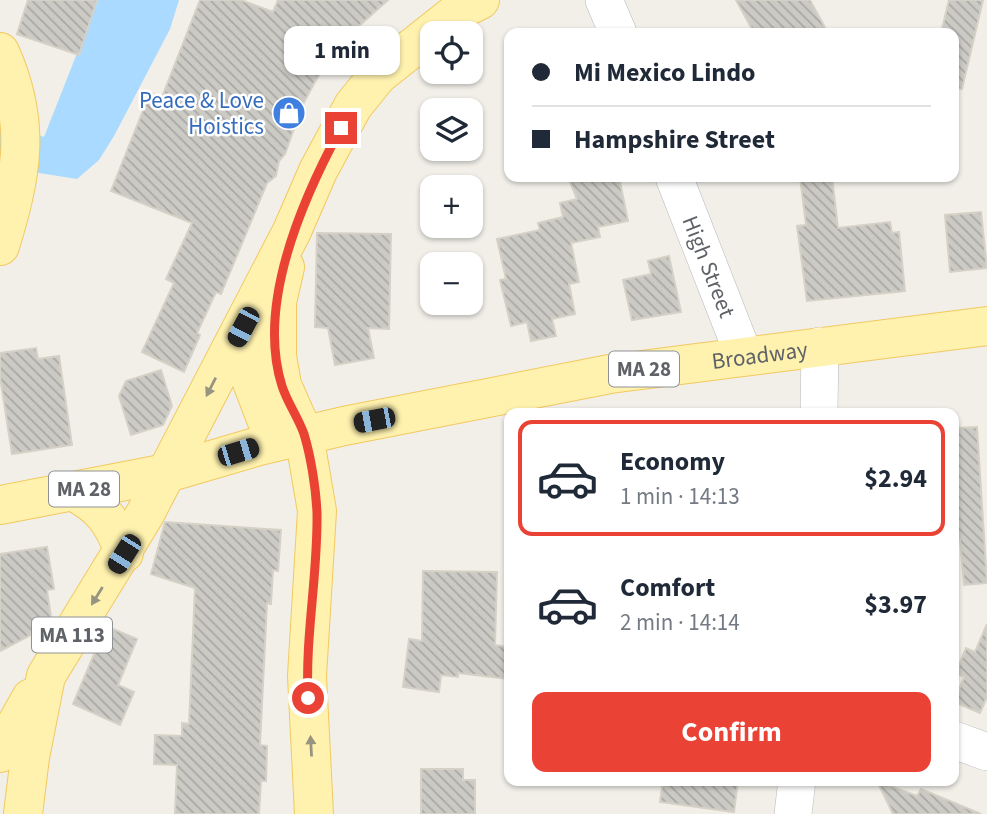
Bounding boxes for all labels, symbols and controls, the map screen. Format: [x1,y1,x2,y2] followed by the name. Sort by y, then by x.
[420,21,483,315] map controls
[420,21,483,84] button: locate
[283,26,399,76] callout: 1 min
[314,34,370,67] text: 1 min
[574,54,756,91] text: Mi Mexico Lindo
[139,84,264,143] place label: Peace & Love Hoistics
[270,94,308,132] shop icon: Peace & Love Hoistics
[420,98,483,161] button: layers
[325,112,357,144] route end
[574,121,775,158] text: Hampshire Street
[420,175,483,238] button: +
[674,211,743,323] street label: High Street
[420,252,483,315] button: −
[224,304,263,350] car
[710,333,810,378] street label: Broadway
[609,352,679,386] road number: MA 28
[206,378,218,398] one-way arrow
[352,406,397,434] car
[215,436,262,468] car
[620,443,725,480] text: Economy
[536,447,599,510] icon: car
[864,460,927,497] text: $2.94
[49,472,119,506] road number: MA 28
[620,480,740,513] text: 1 min · 14:13
[104,531,145,577] car
[620,569,715,606] text: Comfort
[536,573,599,636] icon: car
[91,586,104,605] one-way arrow
[864,586,927,623] text: $3.97
[620,606,740,639] text: 2 min · 14:14
[32,618,112,652] road number: MA 113
[292,682,324,714] route start
[532,692,931,772] button: Confirm
[305,735,316,757] one-way arrow

